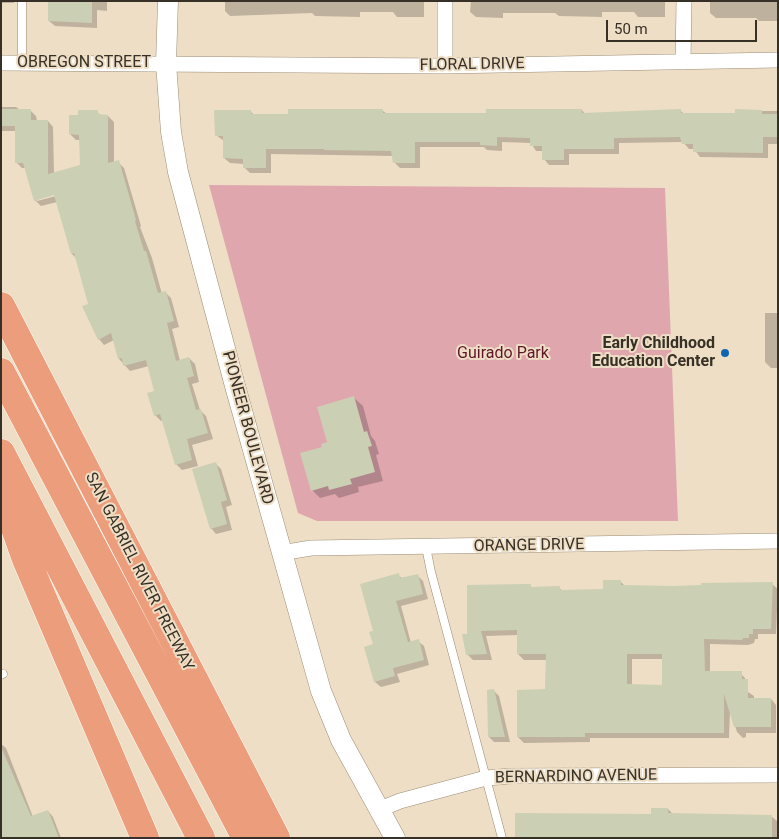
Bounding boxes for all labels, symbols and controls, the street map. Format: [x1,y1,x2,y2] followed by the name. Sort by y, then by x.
[609,10,760,42] scale bar
[614,20,648,38] text: 50 m
[17,53,151,73] street label: OBREGON STREET
[419,54,525,76] street label: FLORAL DRIVE
[592,334,715,372] place label: Early Childhood Education Center
[457,344,549,364] park label: Guirado Park
[719,347,731,359] marker: Early Childhood Education Center
[217,349,277,507] street label: PIONEER BOULEVARD
[81,470,197,674] street label: SAN GABRIEL RIVER FREEWAY
[474,535,584,557] street label: ORANGE DRIVE
[495,766,657,788] street label: BERNARDINO AVENUE

